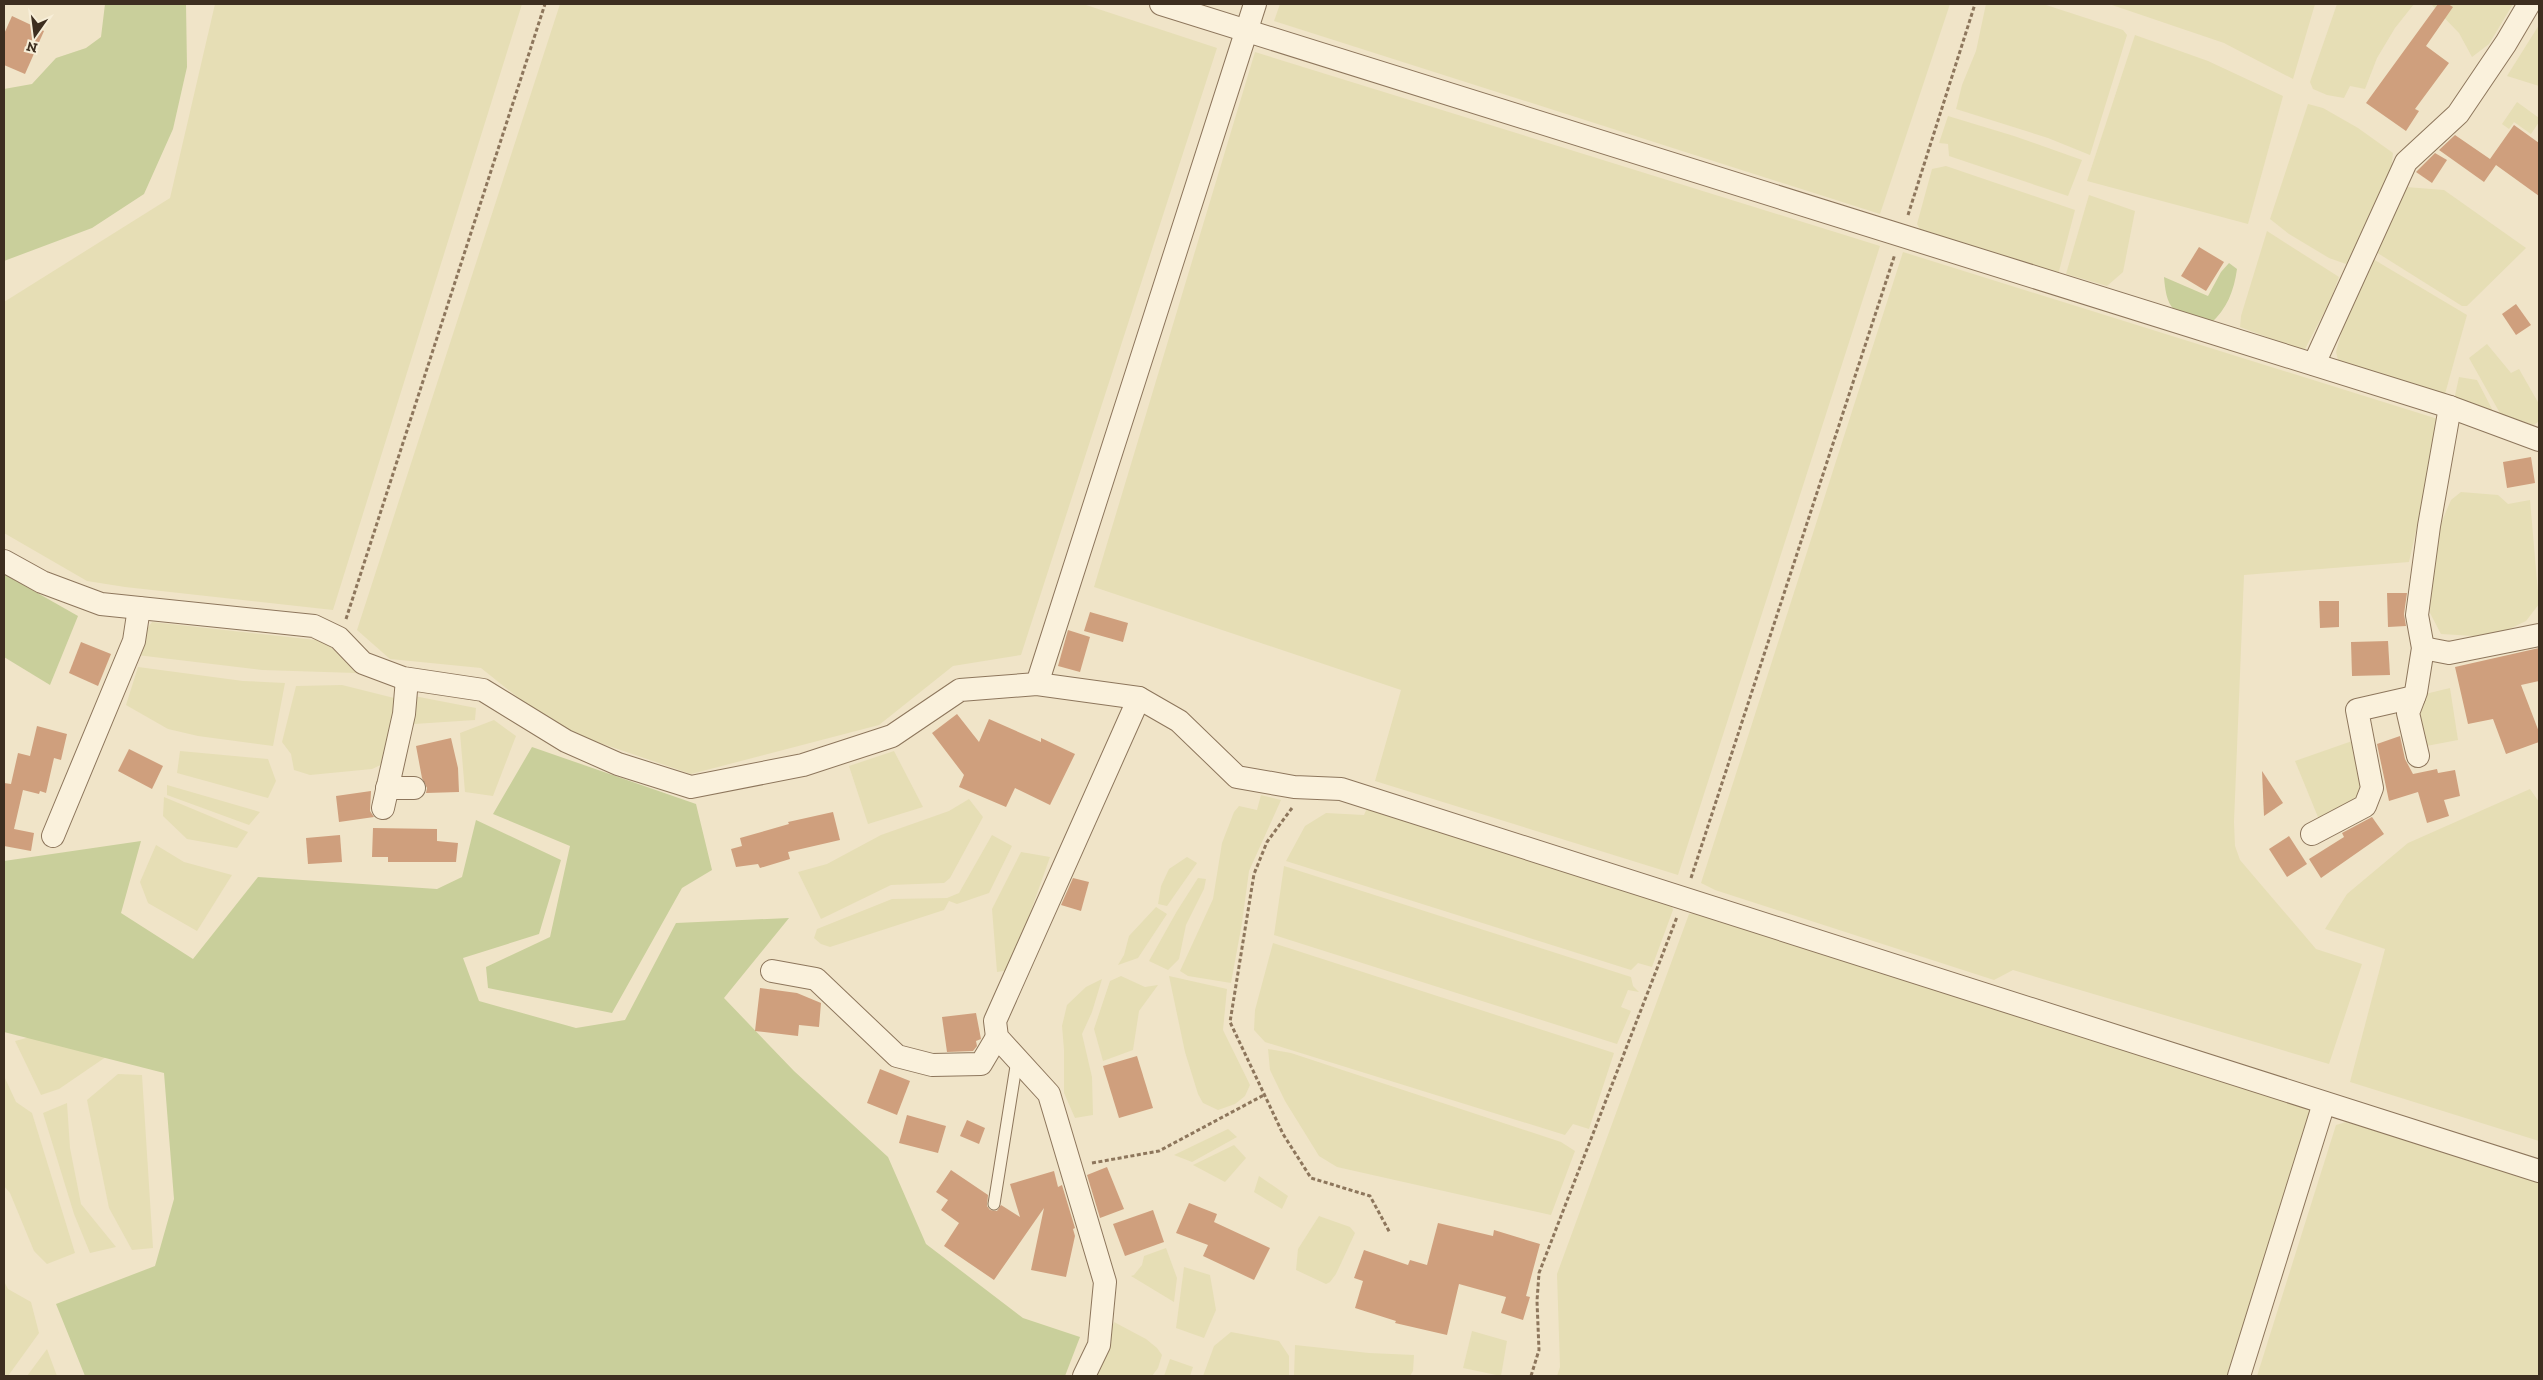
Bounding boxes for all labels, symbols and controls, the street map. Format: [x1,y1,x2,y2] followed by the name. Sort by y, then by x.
[10,10,60,60] north arrow
[24,38,39,57] text: N

